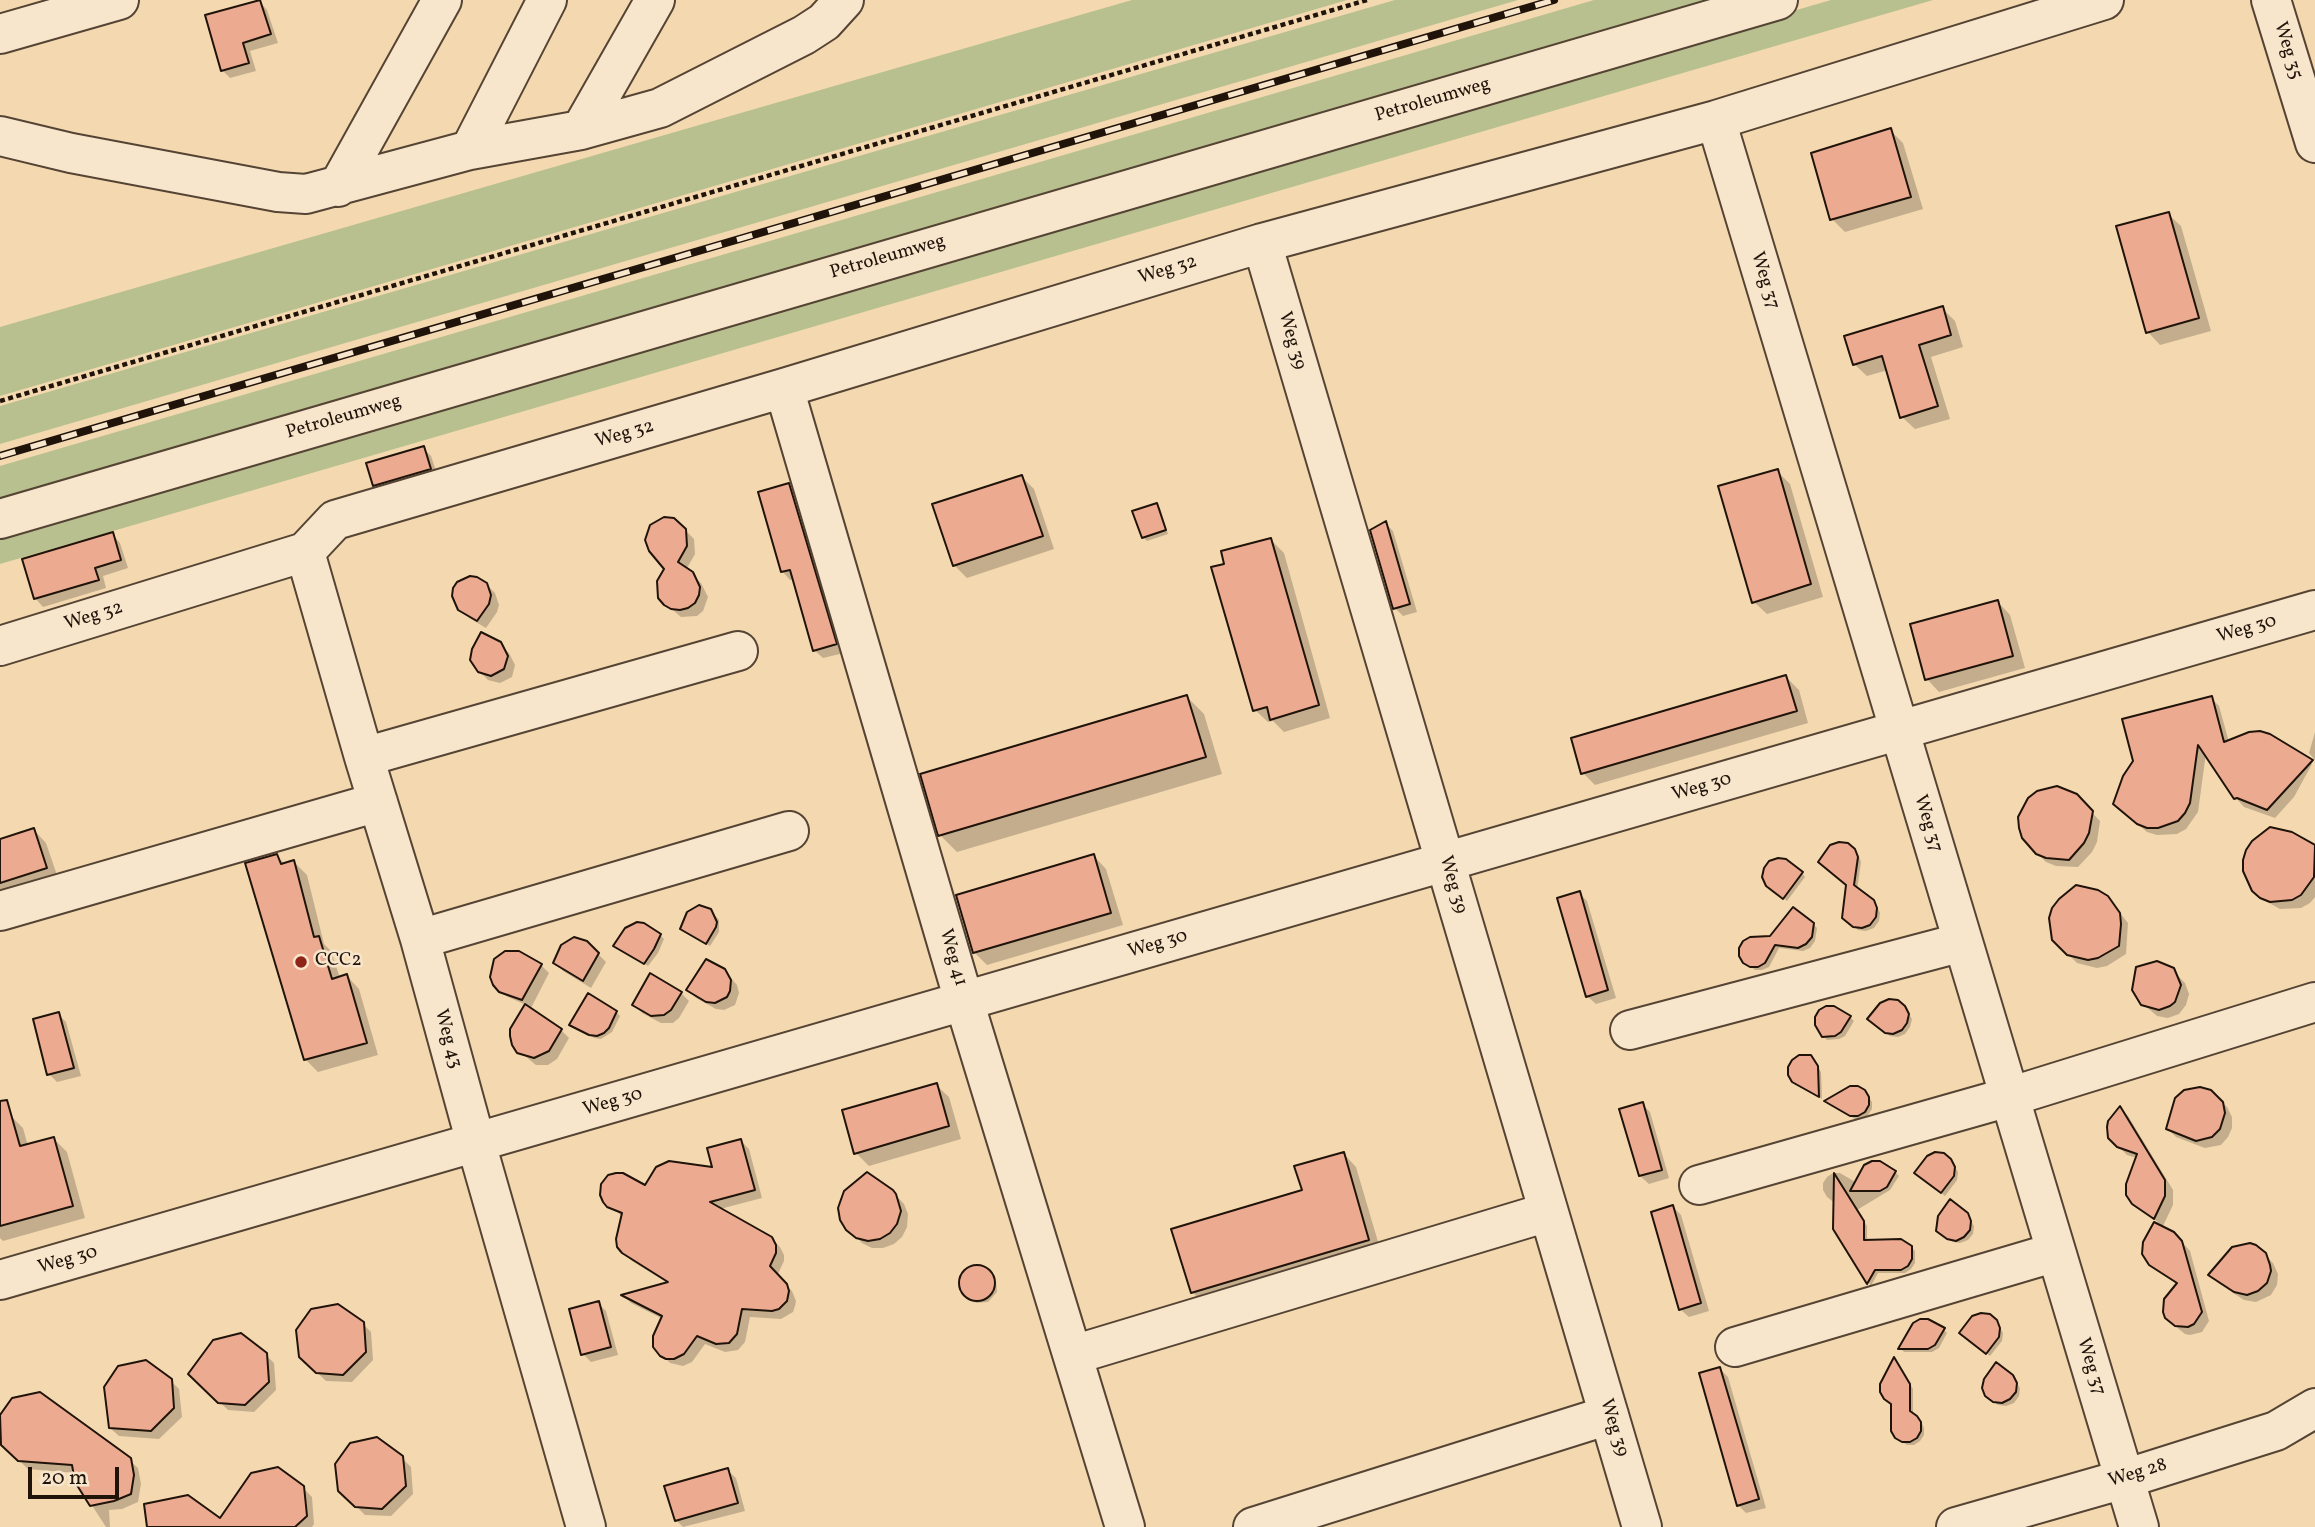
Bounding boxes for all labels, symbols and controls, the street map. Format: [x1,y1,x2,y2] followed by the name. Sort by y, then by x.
[2267,19,2307,83] street label: Weg 35
[1373,74,1493,128] street label: Petroleumweg
[828,231,948,285] street label: Petroleumweg
[1744,249,1784,313] street label: Weg 37
[1136,251,1200,291] street label: Weg 32
[1272,309,1310,373] street label: Weg 39
[284,391,404,445] street label: Petroleumweg
[593,416,657,454] street label: Weg 32
[62,597,126,637] street label: Weg 32
[2215,611,2279,649] street label: Weg 30
[1670,769,1734,807] street label: Weg 30
[1907,792,1947,856] street label: Weg 37
[1433,853,1471,917] street label: Weg 39
[1126,926,1190,964] street label: Weg 30
[933,927,971,989] street label: Weg 41
[315,951,362,973] place label: CCC2
[293,954,309,970] marker: CCC2
[428,1007,466,1071] street label: Weg 43
[581,1084,645,1122] street label: Weg 30
[36,1242,100,1280] street label: Weg 30
[2070,1335,2110,1399] street label: Weg 37
[1593,1396,1633,1460] street label: Weg 39
[32,1454,122,1498] scale bar
[2106,1454,2170,1494] street label: Weg 28
[41,1464,87,1493] text: 20 m

